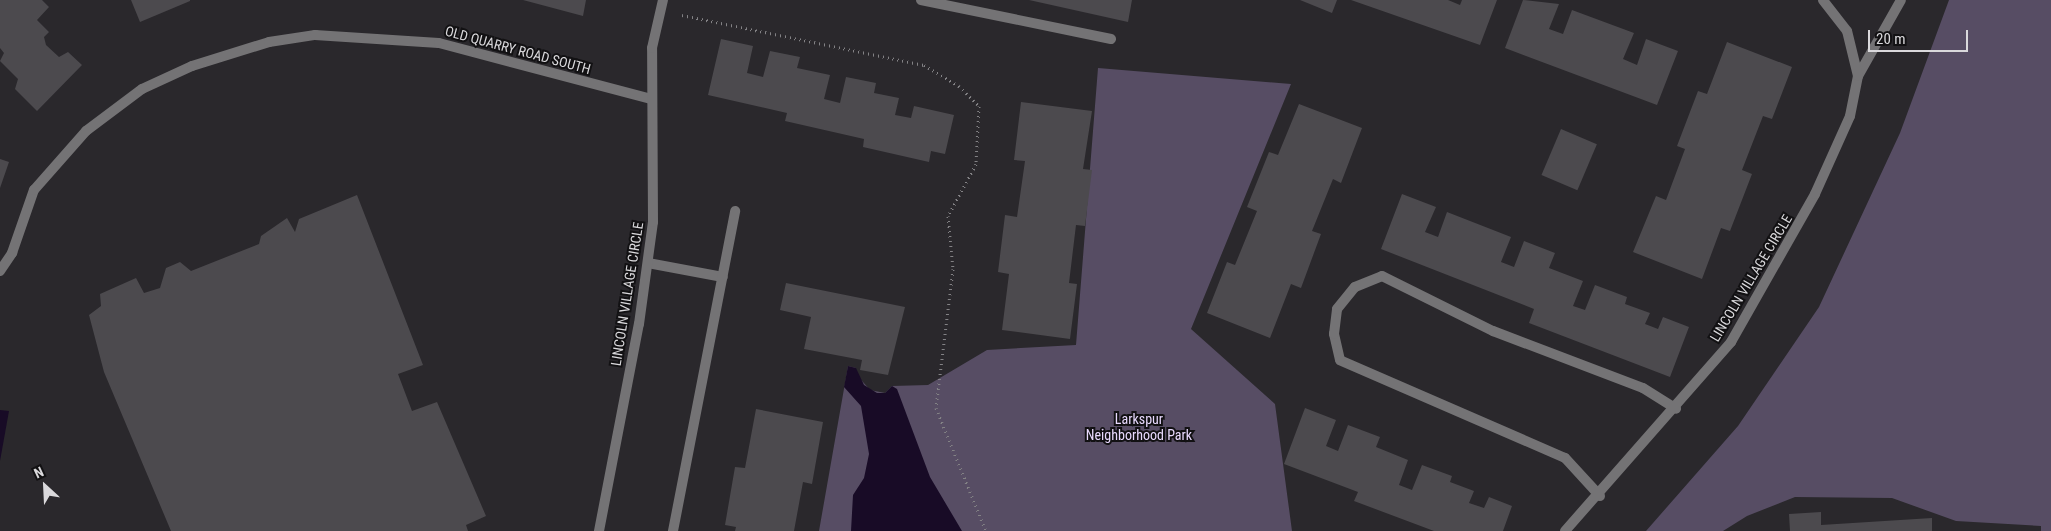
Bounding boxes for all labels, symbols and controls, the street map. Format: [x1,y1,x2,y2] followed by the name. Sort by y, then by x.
[1871,20,1971,52] scale bar
[443,22,593,78] street label: OLD QUARRY ROAD SOUTH
[1876,30,1906,48] text: 20 m
[1706,211,1796,345] street label: LINCOLN VILLAGE CIRCLE
[607,221,647,367] street label: LINCOLN VILLAGE CIRCLE
[1086,411,1192,444] park label: Larkspur Neighborhood Park
[20,461,70,511] north arrow
[31,463,46,481] text: N

